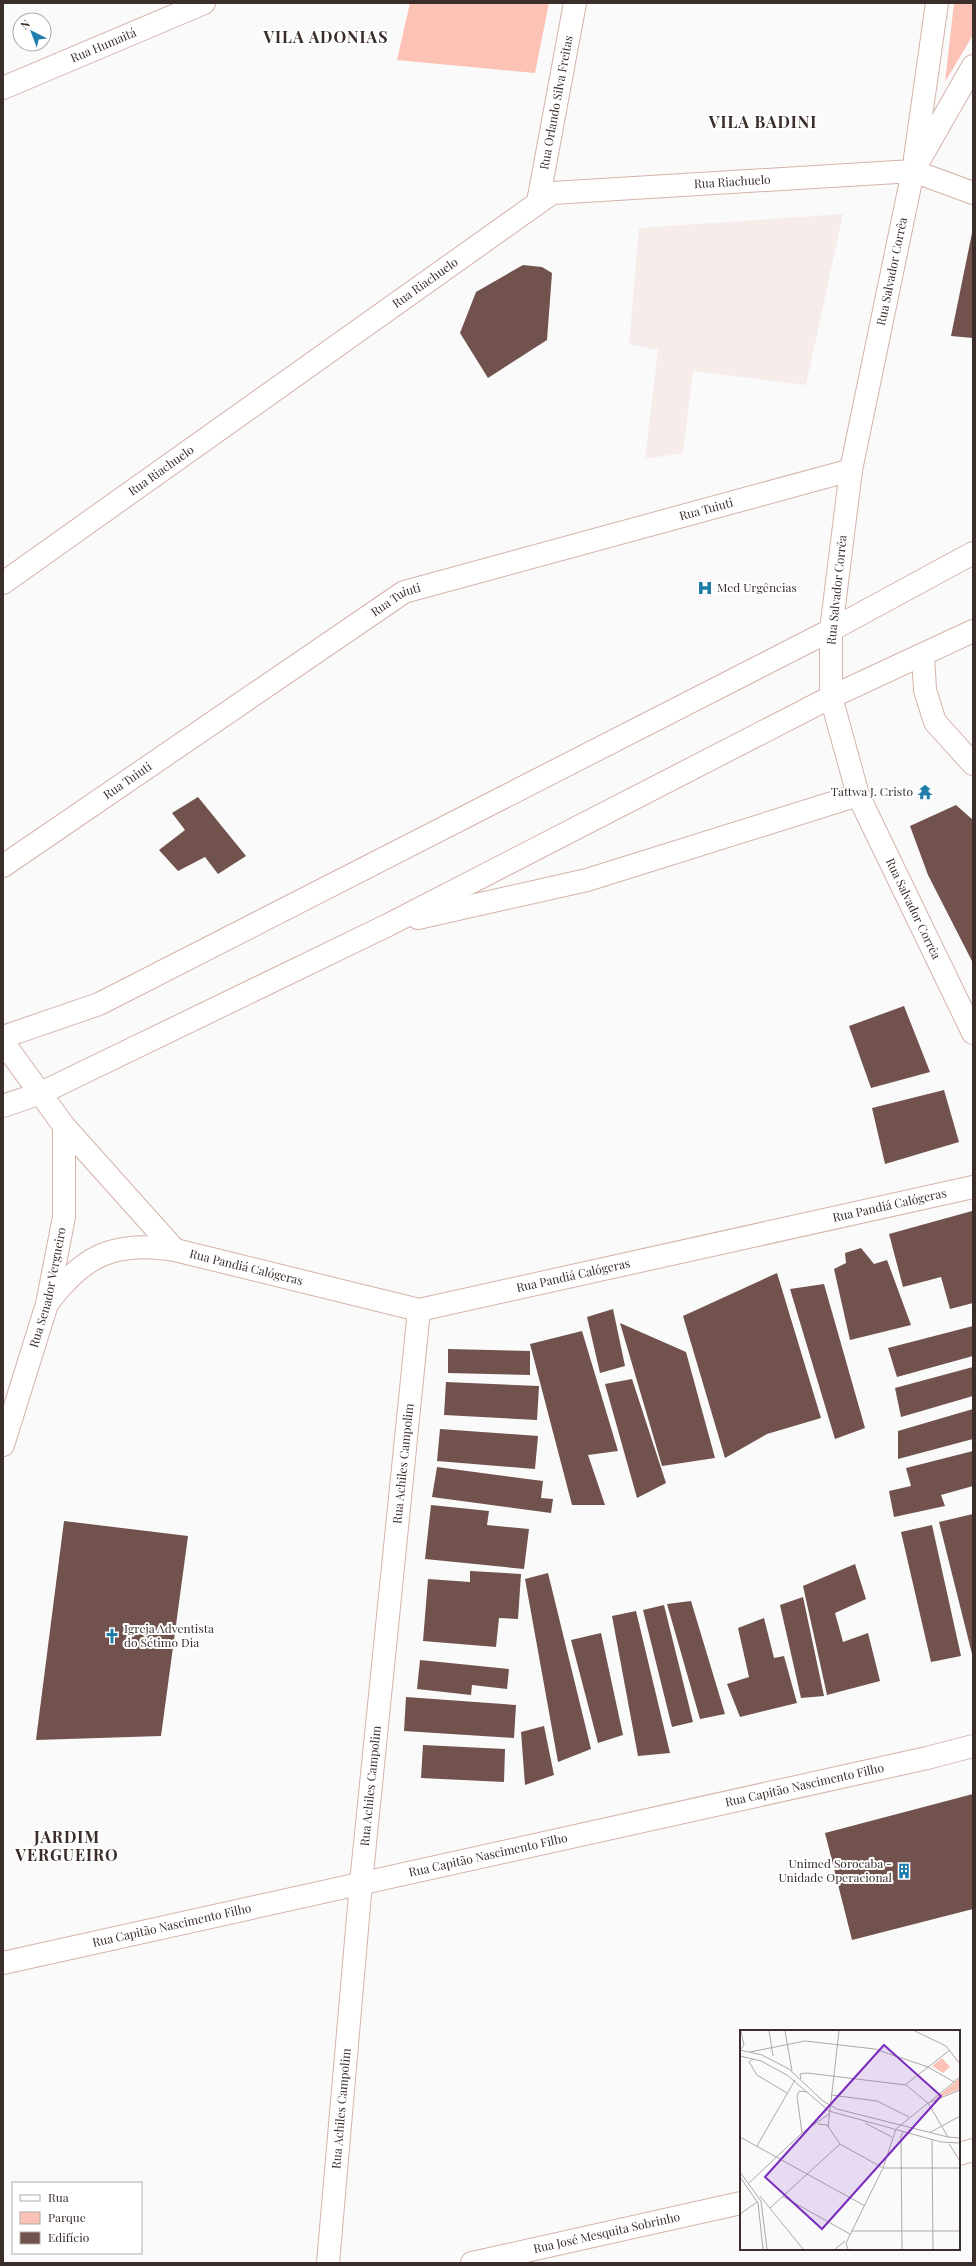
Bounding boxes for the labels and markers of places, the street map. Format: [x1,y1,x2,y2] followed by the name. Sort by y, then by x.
[696,579,714,597] hospital icon: Med Urgências
[717,579,797,595] place label: Med Urgências
[831,783,913,799] place label: Tattwa J. Cristo
[916,783,934,801] temple icon: Tattwa J. Cristo
[124,1620,214,1650] place label: Igreja Adventista do Sétimo Dia
[103,1627,121,1645] church icon: Igreja Adventista do Sétimo Dia
[779,1855,893,1885] place label: Unimed Sorocaba - Unidade Operacional
[895,1862,913,1880] building icon: Unimed Sorocaba - Unidade Operacional

